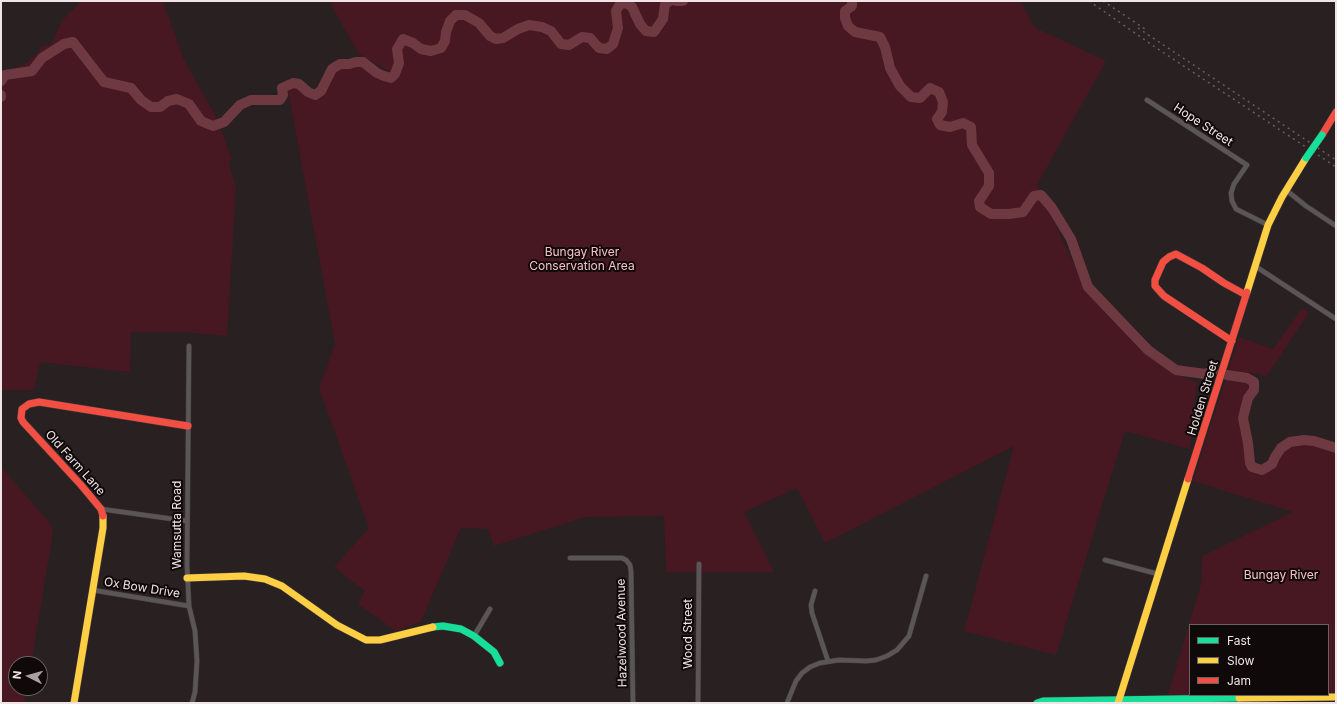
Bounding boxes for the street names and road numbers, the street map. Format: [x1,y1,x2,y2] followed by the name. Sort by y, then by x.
[1171,101,1235,149] street label: Hope Street
[1185,359,1221,437] street label: Holden Street
[42,428,108,498] street label: Old Farm Lane
[170,481,184,569] street label: Wamsutta Road
[103,575,181,601] street label: Ox Bow Drive
[614,578,630,688] street label: Hazelwood Avenue
[681,599,695,669] street label: Wood Street

